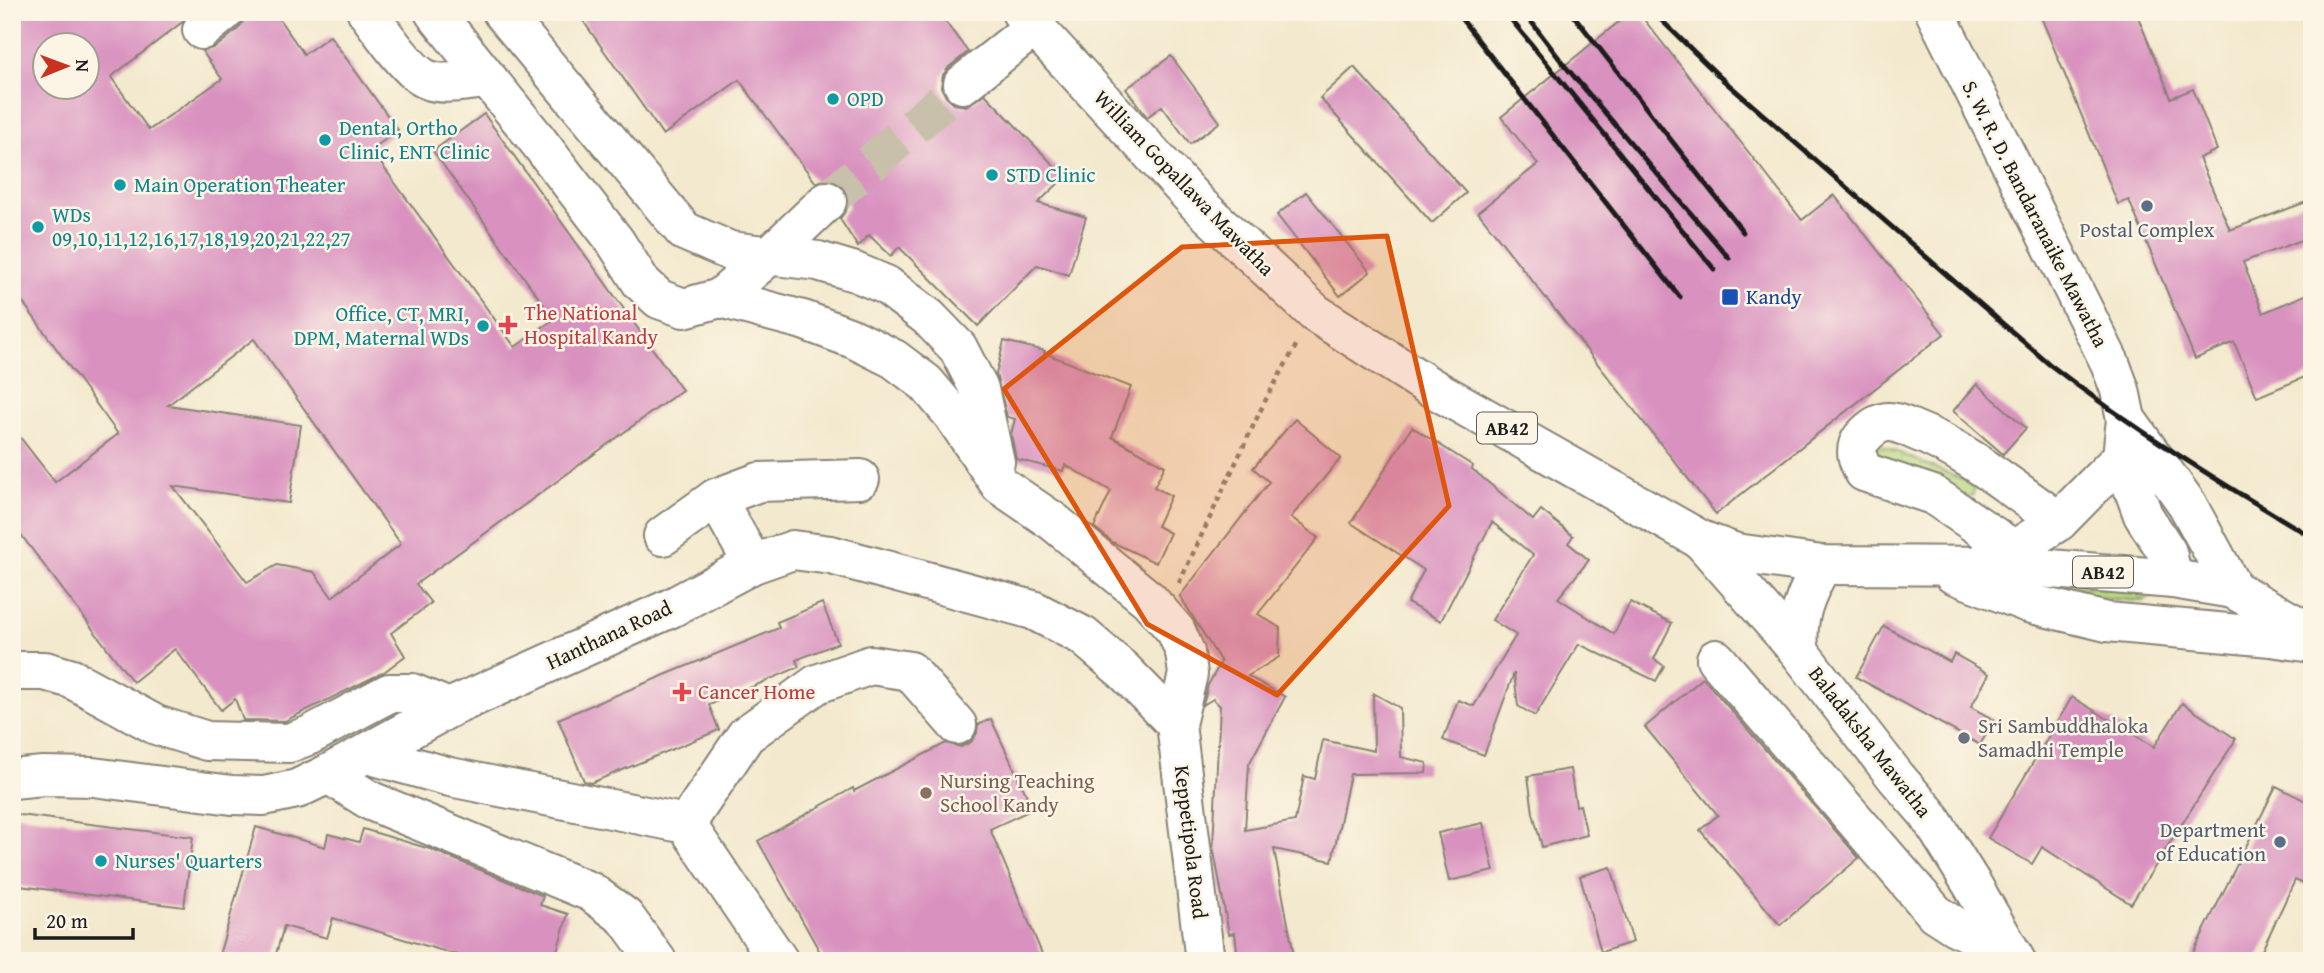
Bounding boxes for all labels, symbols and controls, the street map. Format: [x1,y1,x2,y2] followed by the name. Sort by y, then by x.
[32,32,102,102] north arrow
[69,59,97,73] text: N
[1955,75,2116,353] street label: S. W. R. D. Bandaranaike Mawatha
[847,83,884,114] place label: OPD
[1087,83,1282,283] street label: William Gopallawa Mawatha
[825,91,841,107] marker: OPD
[339,112,490,167] place label: Dental, Ortho Clinic, ENT Clinic
[317,132,333,148] marker: Dental, Ortho Clinic, ENT Clinic
[1006,159,1096,190] place label: STD Clinic
[984,167,1000,183] marker: STD Clinic
[134,169,346,200] place label: Main Operation Theater
[112,177,128,193] marker: Main Operation Theater
[2139,198,2155,214] marker: Postal Complex
[52,199,351,254] place label: WDs 09,10,11,12,16,17,18,19,20,21,22,27
[2080,214,2215,245] place label: Postal Complex
[30,219,46,235] marker: WDs 09,10,11,12,16,17,18,19,20,21,22,27
[1746,281,1802,312] place label: Kandy
[1720,287,1740,307] marker: Kandy
[524,297,658,352] place label: The National Hospital Kandy
[294,298,469,353] place label: Office, CT, MRI, DPM, Maternal WDs
[498,315,518,335] marker: The National Hospital Kandy
[475,318,491,334] marker: Office, CT, MRI, DPM, Maternal WDs
[1477,412,1537,444] road number: AB42
[2073,556,2133,587] road number: AB42
[541,592,677,677] street label: Hanthana Road
[1801,659,1939,824] street label: Baladaksha Mawatha
[698,676,815,707] place label: Cancer Home
[672,682,692,702] marker: Cancer Home
[1978,710,2148,765] place label: Sri Sambuddhaloka Samadhi Temple
[1956,730,1972,746] marker: Sri Sambuddhaloka Samadhi Temple
[1167,763,1216,921] street label: Keppetipola Road
[940,765,1095,820] place label: Nursing Teaching School Kandy
[918,785,934,801] marker: Nursing Teaching School Kandy
[2156,814,2267,869] place label: Department of Education
[2272,834,2288,850] marker: Department of Education
[115,845,262,876] place label: Nurses' Quarters
[93,853,109,869] marker: Nurses' Quarters
[35,896,133,940] scale bar
[46,905,88,936] text: 20 m

